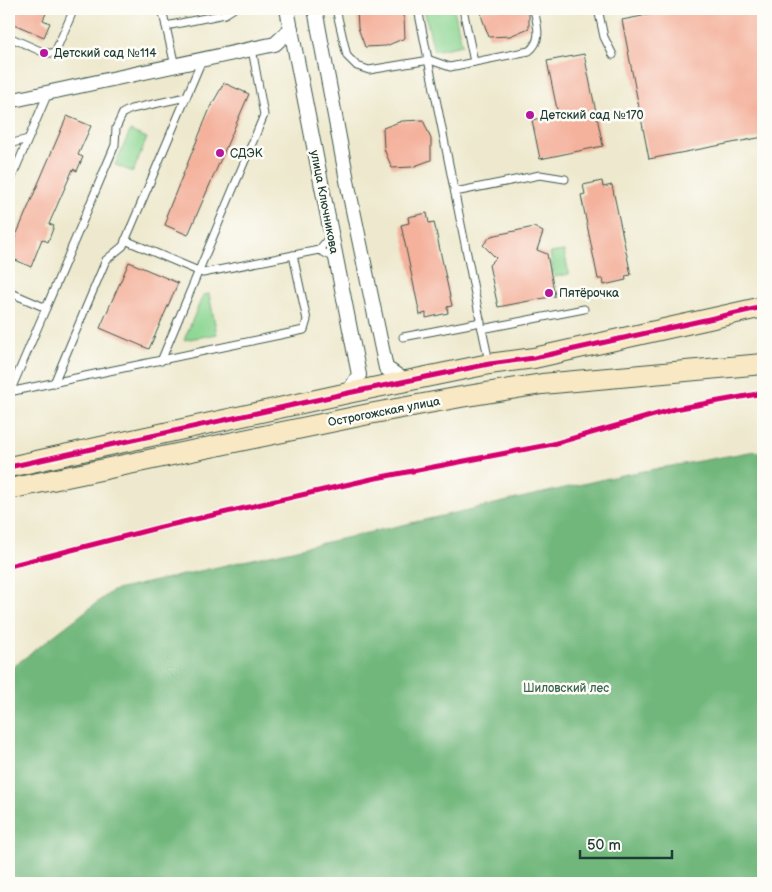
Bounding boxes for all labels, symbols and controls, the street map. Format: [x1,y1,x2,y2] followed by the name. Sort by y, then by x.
[54,46,157,61] place label: Детский сад №114
[38,47,50,59] marker: Детский сад №114
[540,108,644,123] place label: Детский сад №170
[524,109,536,121] marker: Детский сад №170
[230,146,263,161] place label: СДЭК
[214,147,226,159] marker: СДЭК
[307,149,341,255] street label: улица Ключникова
[559,286,619,301] place label: Пятёрочка
[543,287,555,299] marker: Пятёрочка
[327,394,441,430] street label: Острогожская улица
[523,681,609,696] park label: Шиловский лес
[580,827,672,859] scale bar
[587,836,621,855] text: 50 m

